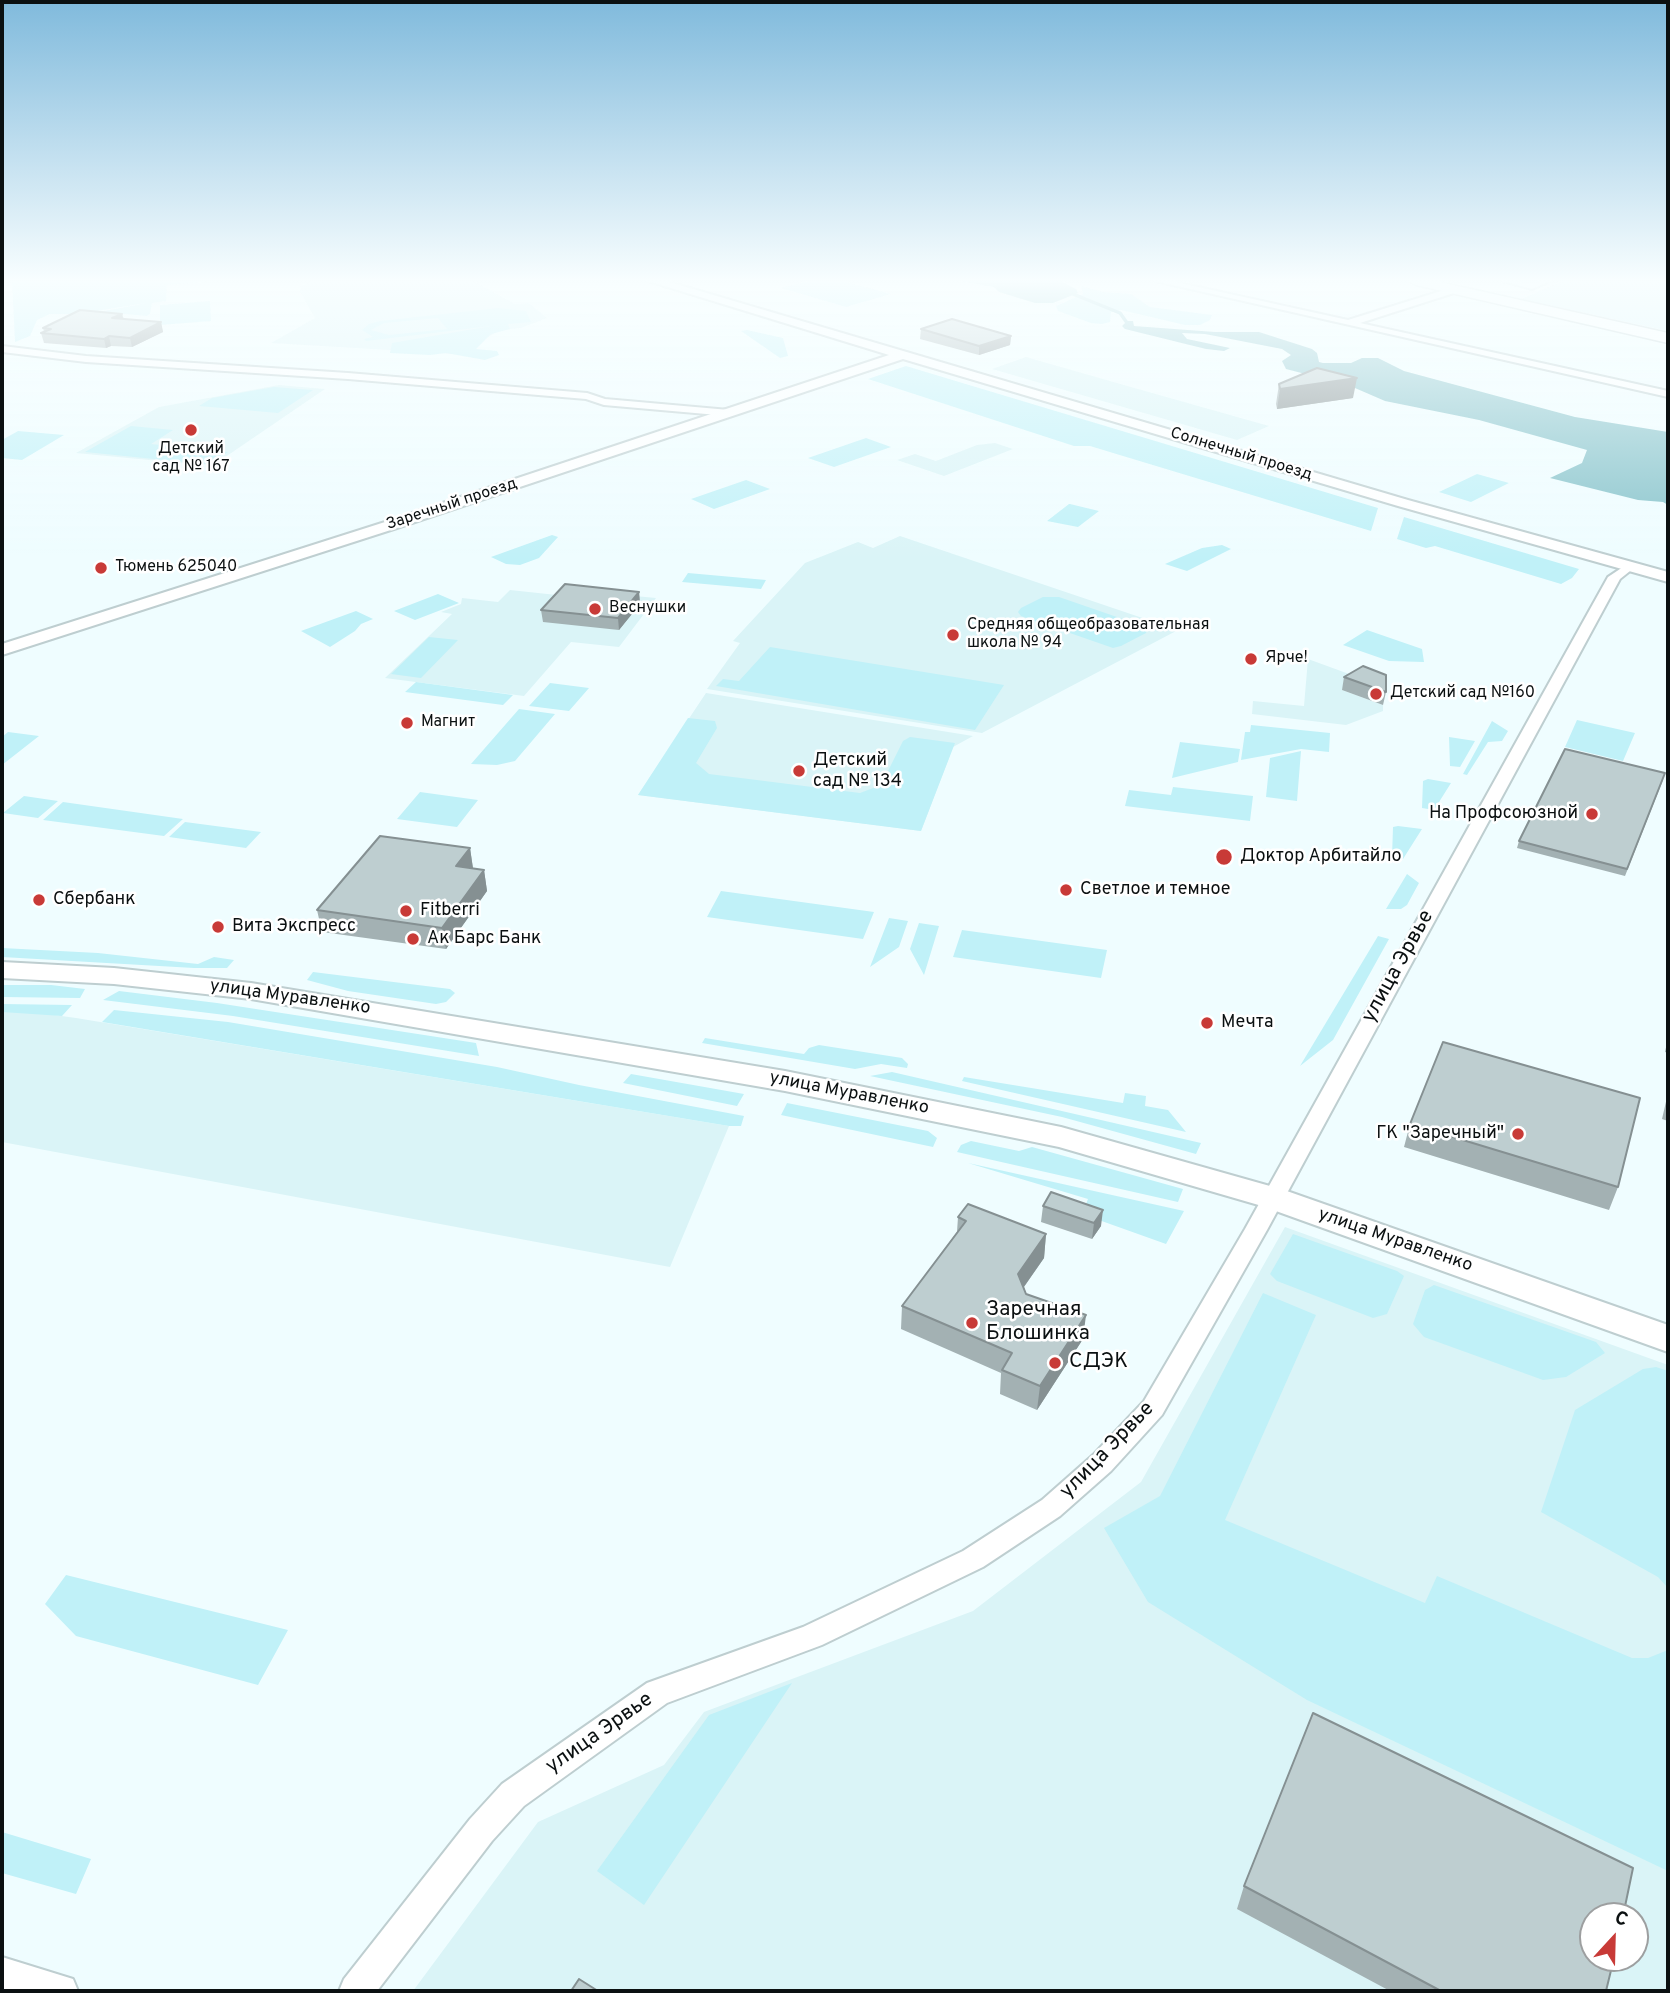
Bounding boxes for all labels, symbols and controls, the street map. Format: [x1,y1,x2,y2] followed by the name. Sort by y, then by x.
[183,422,199,438] marker: Детский сад № 167
[1168,424,1314,486] street label: Солнечный проезд
[152,440,230,478] place label: Детский сад № 167
[384,475,520,535] street label: Заречный проезд
[115,558,237,578] place label: Тюмень 625040
[93,560,109,576] marker: Тюмень 625040
[609,599,686,619] place label: Веснушки
[587,601,603,617] marker: Веснушки
[967,616,1209,654] place label: Средняя общеобразовательная школа № 94
[945,627,961,643] marker: Средняя общеобразовательная школа № 94
[1265,649,1308,669] place label: Ярче!
[1243,651,1259,667] marker: Ярче!
[1390,684,1535,704] place label: Детский сад №160
[1368,686,1384,702] marker: Детский сад №160
[421,713,475,733] place label: Магнит
[399,715,415,731] marker: Магнит
[813,750,902,792] place label: Детский сад № 134
[791,763,807,779] marker: Детский сад № 134
[1429,803,1578,825] place label: На Профсоюзной
[1584,806,1600,822] marker: На Профсоюзной
[1240,846,1402,868] place label: Доктор Арбитайло
[1214,847,1234,867] marker: Доктор Арбитайло
[1080,879,1230,901] place label: Светлое и темное
[1058,882,1074,898] marker: Светлое и темное
[53,889,136,911] place label: Сбербанк
[31,892,47,908] marker: Сбербанк
[420,900,480,922] place label: Fitberri
[398,903,414,919] marker: Fitberri
[1358,906,1440,1028] street label: улица Эрвье
[232,916,356,938] place label: Вита Экспресс
[210,919,226,935] marker: Вита Экспресс
[427,928,541,950] place label: Ак Барс Банк
[405,931,421,947] marker: Ак Барс Банк
[208,976,372,1020] street label: улица Муравленко
[1221,1012,1274,1034] place label: Мечта
[1199,1015,1215,1031] marker: Мечта
[767,1068,931,1120] street label: улица Муравленко
[1376,1123,1504,1145] place label: ГК "Заречный"
[1510,1126,1526,1142] marker: ГК "Заречный"
[1315,1204,1475,1278] street label: улица Муравленко
[986,1298,1090,1348] place label: Заречная Блошинка
[964,1315,980,1331] marker: Заречная Блошинка
[1069,1350,1128,1376] place label: СДЭК
[1047,1355,1063,1371] marker: СДЭК
[1056,1397,1160,1505] street label: улица Эрвье
[542,1688,658,1780] street label: улица Эрвье
[1579,1902,1649,1972] north arrow
[1611,1906,1631,1933] text: С

